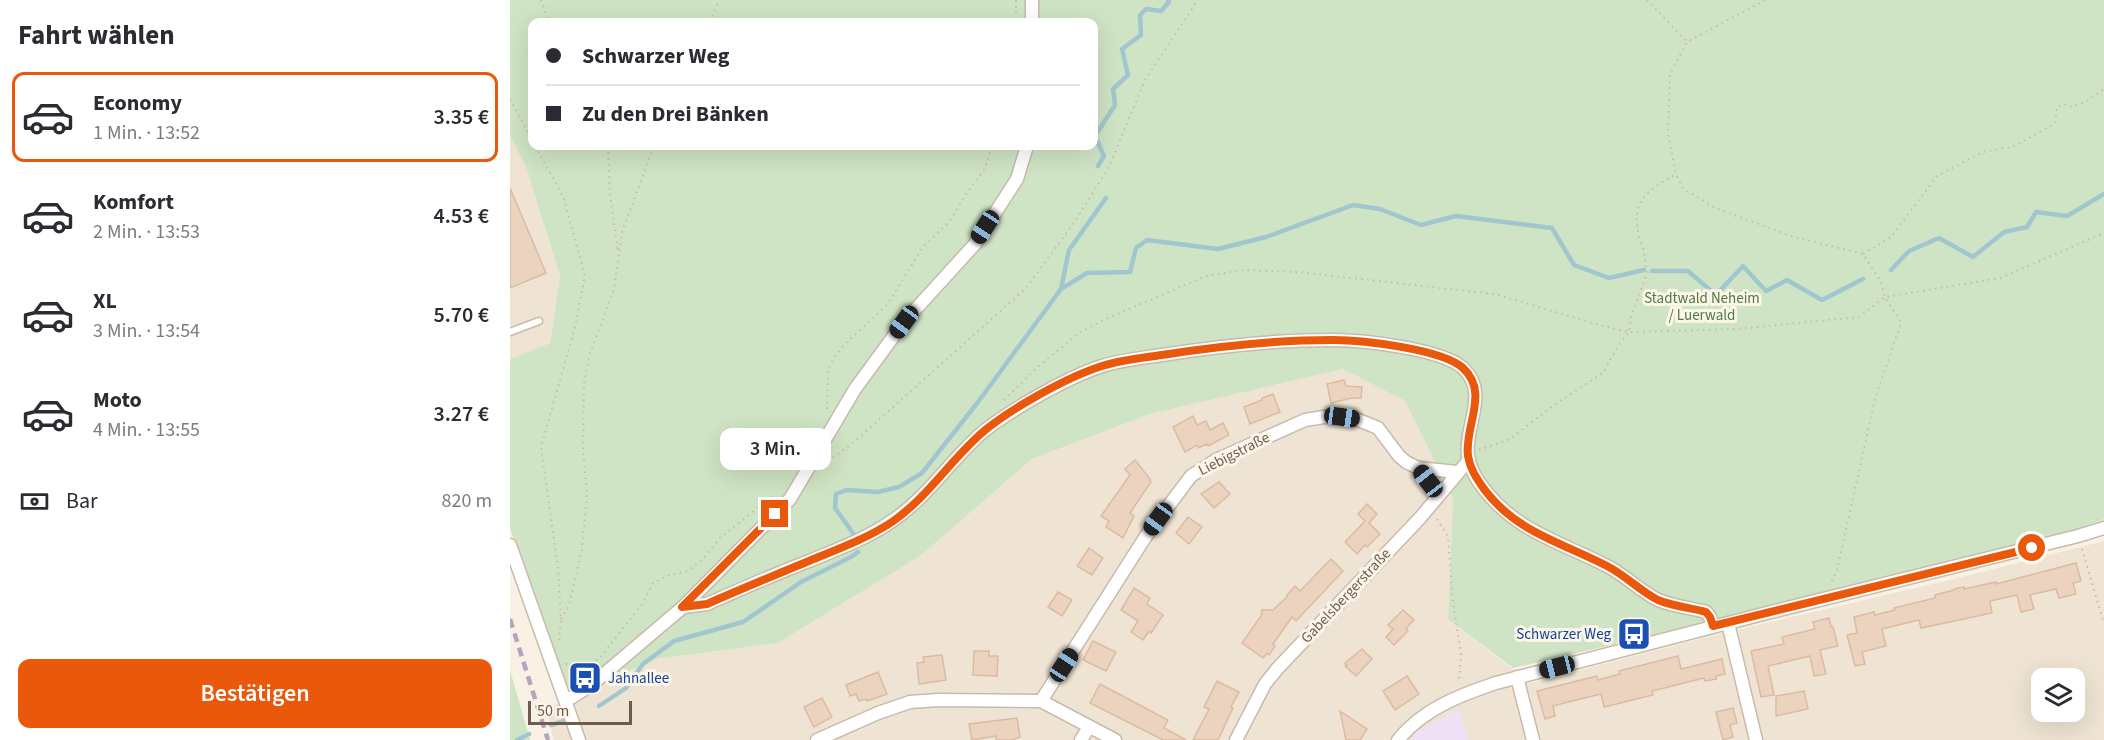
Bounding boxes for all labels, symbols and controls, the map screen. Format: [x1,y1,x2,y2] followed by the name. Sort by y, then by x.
[18,16,175,55] text: Fahrt wählen
[582,40,729,72] text: Schwarzer Weg
[93,87,182,119] text: Economy
[21,90,75,144] icon: car
[582,98,769,130] text: Zu den Drei Bänken
[433,101,489,133] text: 3.35 €
[93,119,200,147] text: 1 Min. · 13:52
[93,186,174,218] text: Komfort
[21,189,75,243] icon: car
[433,200,489,232] text: 4.53 €
[968,207,1002,247] car
[93,218,200,246] text: 2 Min. · 13:53
[93,285,117,317] text: XL
[21,288,75,342] icon: car
[1644,288,1760,326] park label: Stadtwald Neheim / Luerwald
[433,299,489,331] text: 5.70 €
[886,302,922,342] car
[93,317,200,345] text: 3 Min. · 13:54
[93,384,142,416] text: Moto
[21,387,75,441] icon: car
[433,398,489,430] text: 3.27 €
[1323,406,1361,428] car
[93,416,200,444] text: 4 Min. · 13:55
[720,427,830,469] callout: 3 Min.
[1195,427,1273,481] street label: Liebigstraße
[750,435,801,463] text: 3 Min.
[1410,461,1446,501] car
[18,485,51,518] icon: cash
[66,485,98,517] text: Bar
[442,487,492,515] text: 820 m
[1140,499,1176,539] car
[761,500,788,527] route end
[2018,534,2045,561] route start
[1296,544,1396,648] street label: Gabelsbergerstraße
[1616,616,1652,652] bus stop icon: Schwarzer Weg
[1516,624,1611,645] place label: Schwarzer Weg
[1047,645,1081,685] car
[1537,654,1577,680] car
[18,659,492,728] button: Bestätigen
[567,660,603,696] bus stop icon: Jahnallee
[608,668,669,689] place label: Jahnallee
[2031,668,2085,722] map controls
[2031,668,2085,722] button: layers
[528,698,632,726] scale bar
[537,700,569,722] text: 50 m

